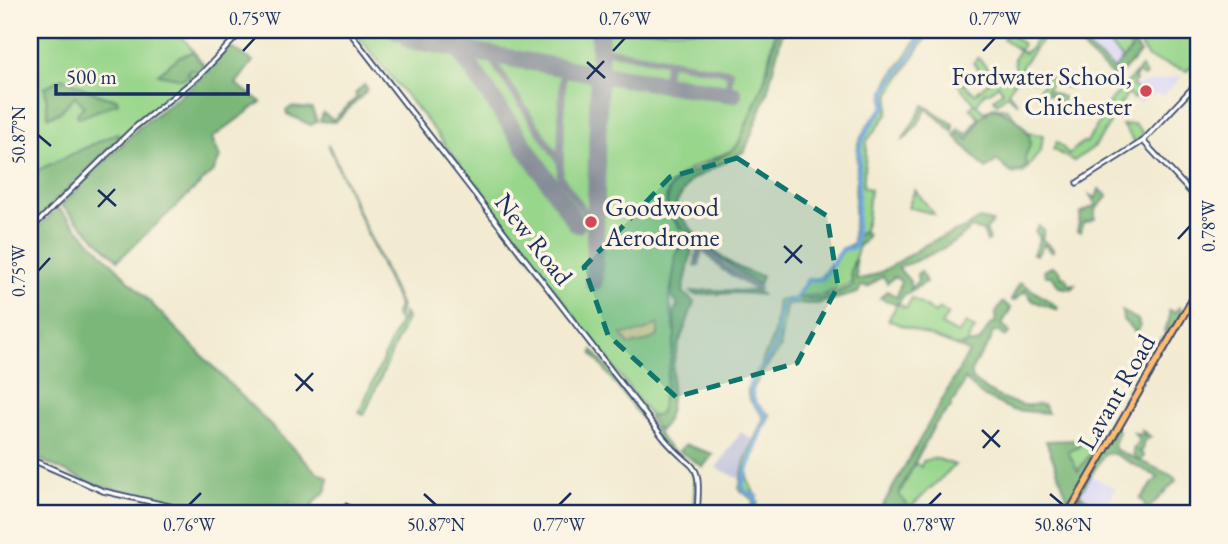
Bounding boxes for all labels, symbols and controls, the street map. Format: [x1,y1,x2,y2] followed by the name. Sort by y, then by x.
[229,7,281,30] text: 0.75°W
[599,7,651,30] text: 0.76°W
[969,7,1021,30] text: 0.77°W
[56,52,248,96] scale bar
[951,59,1132,123] place label: Fordwater School, Chichester
[66,63,117,90] text: 500 m
[1138,83,1154,99] marker: Fordwater School, Chichester
[7,105,30,164] text: 50.87°N
[487,186,581,293] street label: New Road
[604,190,720,254] place label: Goodwood Aerodrome
[1197,200,1220,252] text: 0.78°W
[583,214,599,230] marker: Goodwood Aerodrome
[7,245,30,297] text: 0.75°W
[1069,327,1163,456] street label: Lavant Road
[163,513,215,536] text: 0.76°W
[407,513,466,536] text: 50.87°N
[533,513,585,536] text: 0.77°W
[903,513,955,536] text: 0.78°W
[1034,513,1093,536] text: 50.86°N

